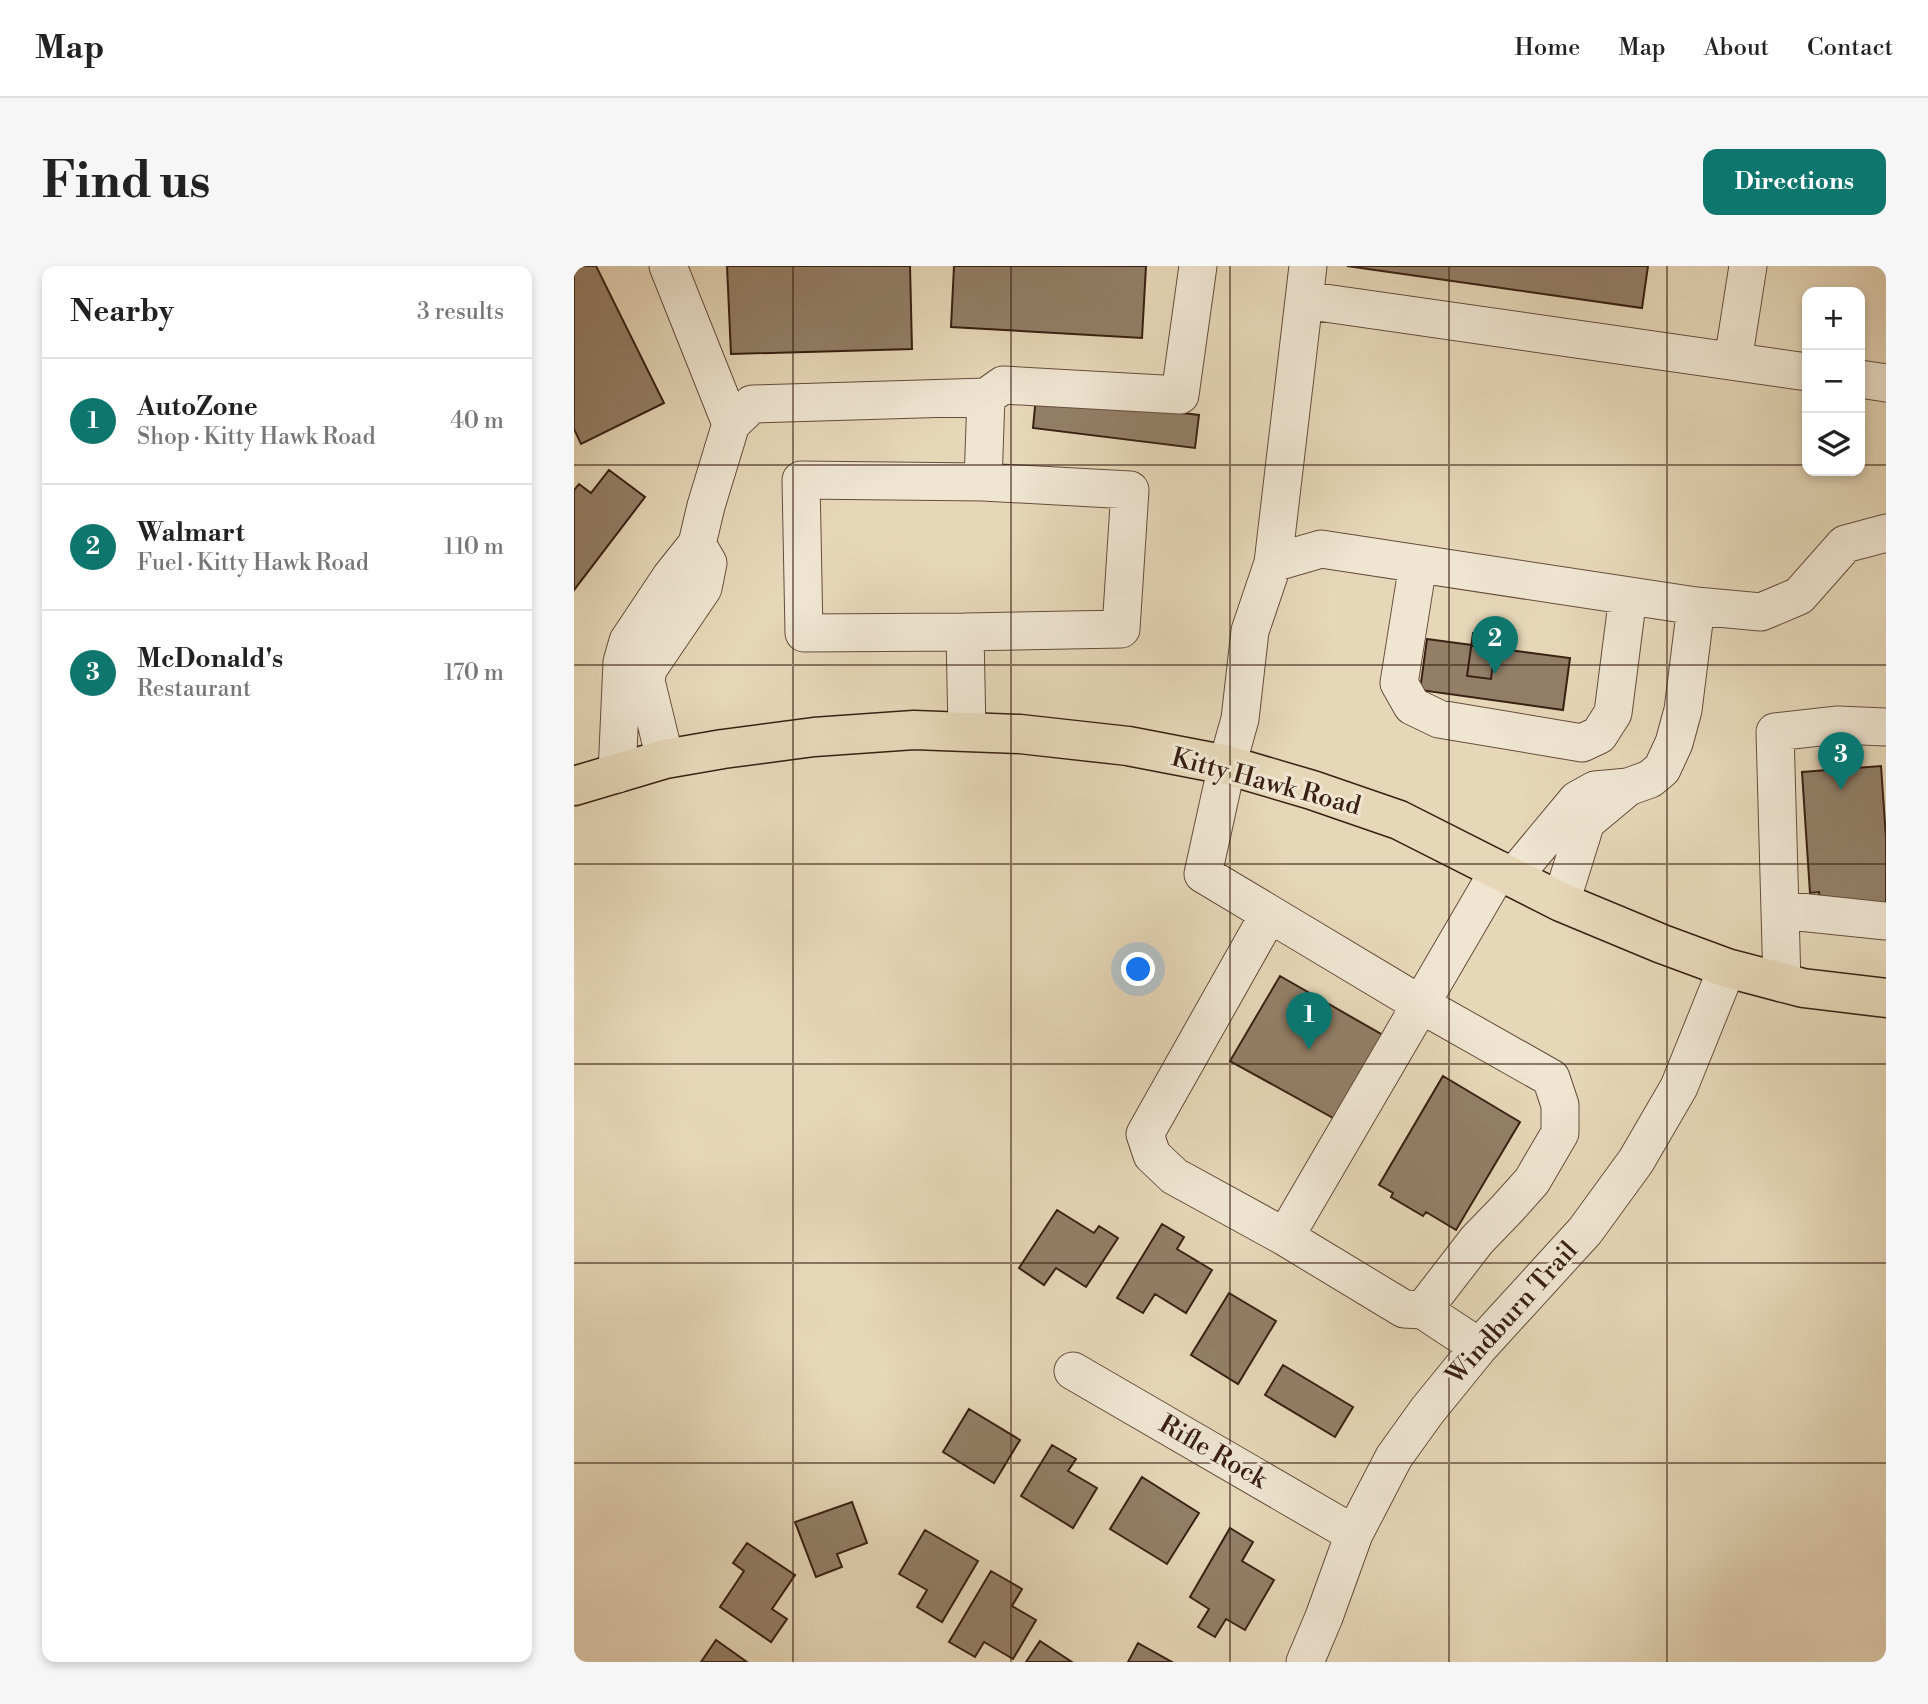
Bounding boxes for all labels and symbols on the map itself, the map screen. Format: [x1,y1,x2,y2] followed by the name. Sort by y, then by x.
[1472,616,1518,674] pin: 2
[1818,732,1864,790] pin: 3
[1168,741,1364,823] street label: Kitty Hawk Road
[1121,952,1155,986] your location
[1286,992,1332,1050] pin: 1
[1439,1235,1585,1392] street label: Windburn Trail
[1153,1408,1274,1497] street label: Rifle Rock

